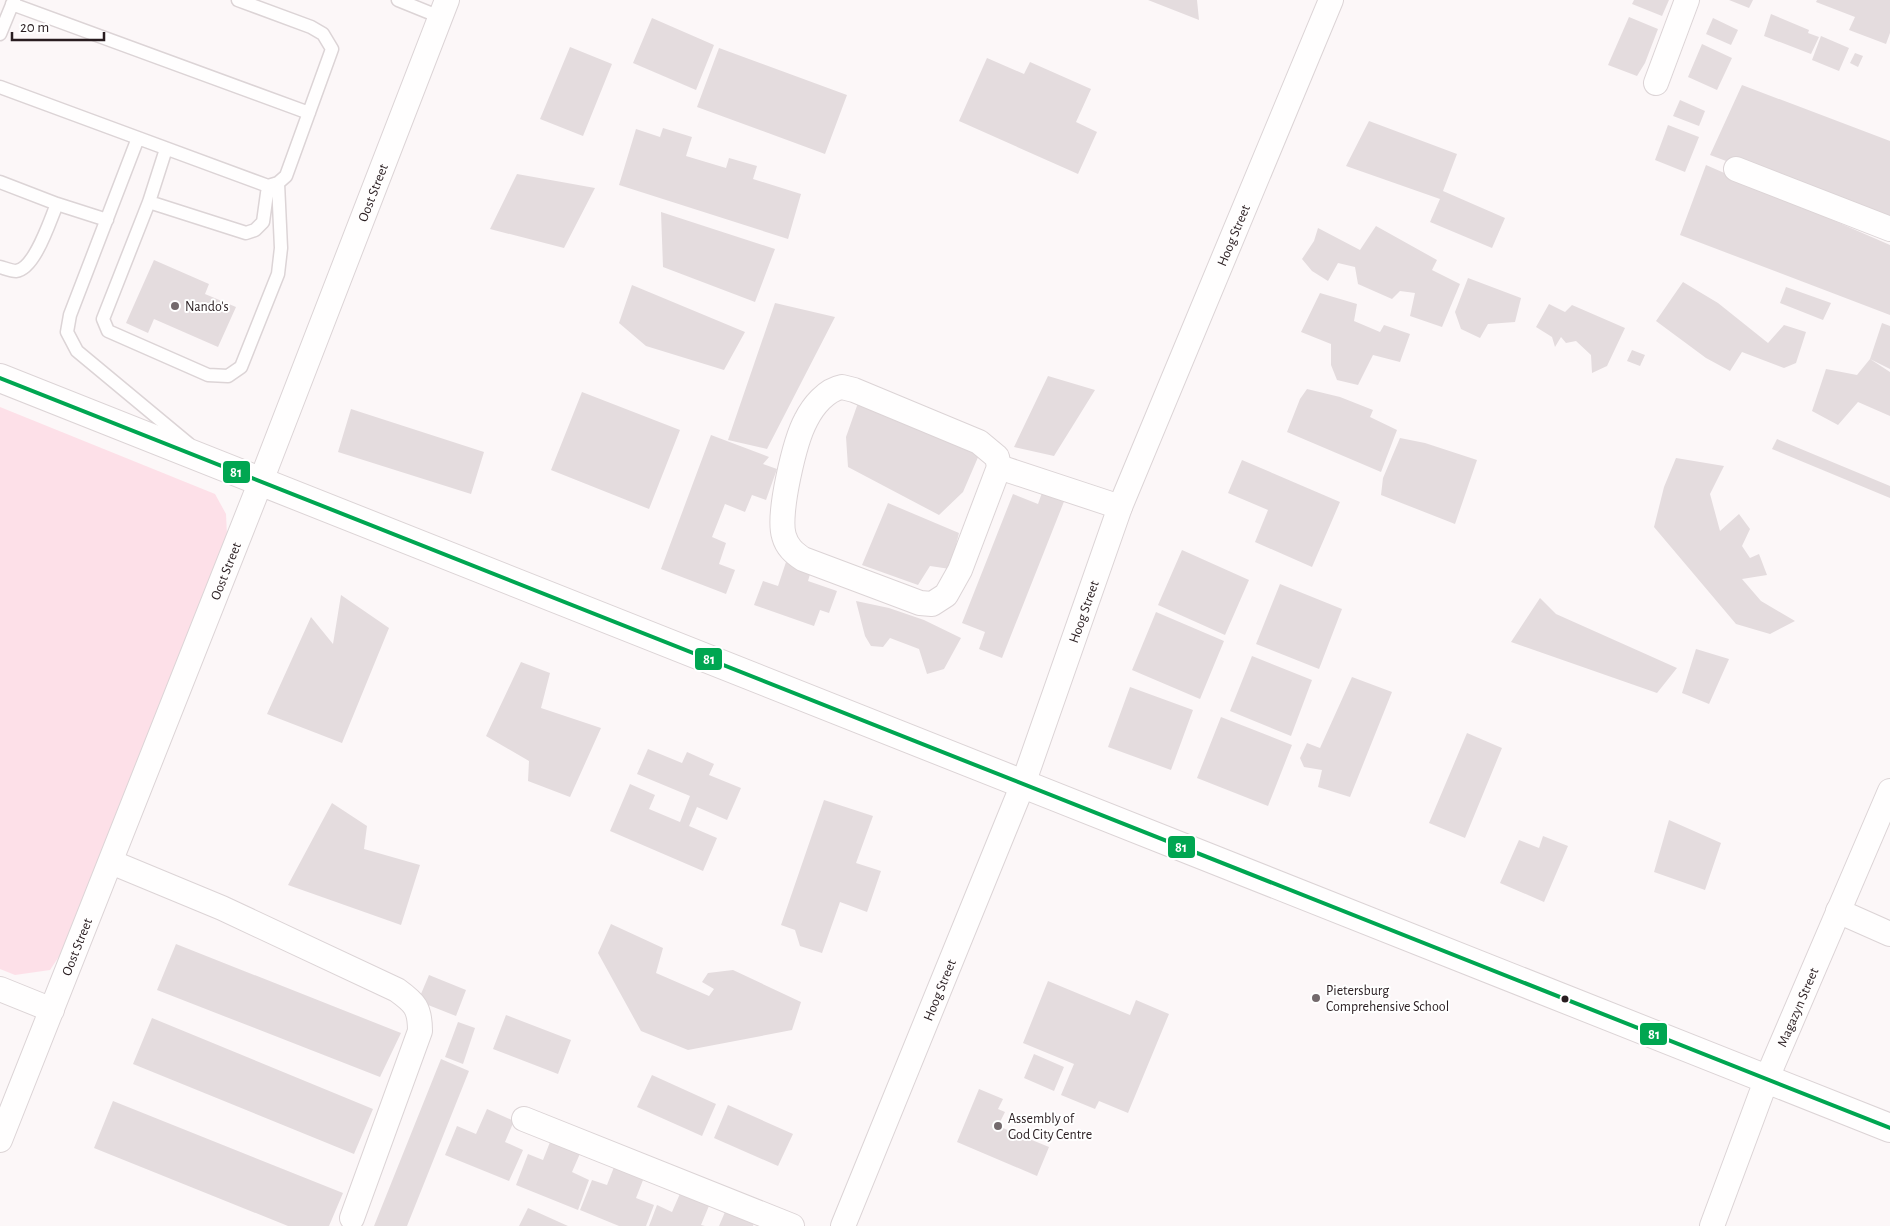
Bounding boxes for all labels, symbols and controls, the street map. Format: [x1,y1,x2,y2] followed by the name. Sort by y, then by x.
[12,10,105,42] scale bar
[20,20,49,35] text: 20 m
[356,162,391,224] street label: Oost Street
[1215,202,1253,268] street label: Hoog Street
[169,300,181,312] marker: Nando's
[185,300,229,314] place label: Nando's
[222,460,251,484] line badge: 81
[230,466,242,480] text: 81
[209,540,244,602] street label: Oost Street
[1067,578,1102,645] street label: Hoog Street
[694,647,723,671] line badge: 81
[703,653,715,667] text: 81
[1167,835,1196,859] line badge: 81
[1175,841,1187,855] text: 81
[60,916,95,978] street label: Oost Street
[921,957,959,1023] street label: Hoog Street
[1775,965,1822,1049] street label: Magazyn Street
[1326,984,1449,1014] place label: Pietersburg Comprehensive School
[1310,992,1322,1004] marker: Pietersburg Comprehensive School
[1560,994,1570,1004] unlabelled marker
[1639,1022,1668,1046] line badge: 81
[1648,1028,1660,1042] text: 81
[1008,1112,1092,1142] place label: Assembly of God City Centre
[992,1120,1004,1132] marker: Assembly of God City Centre

